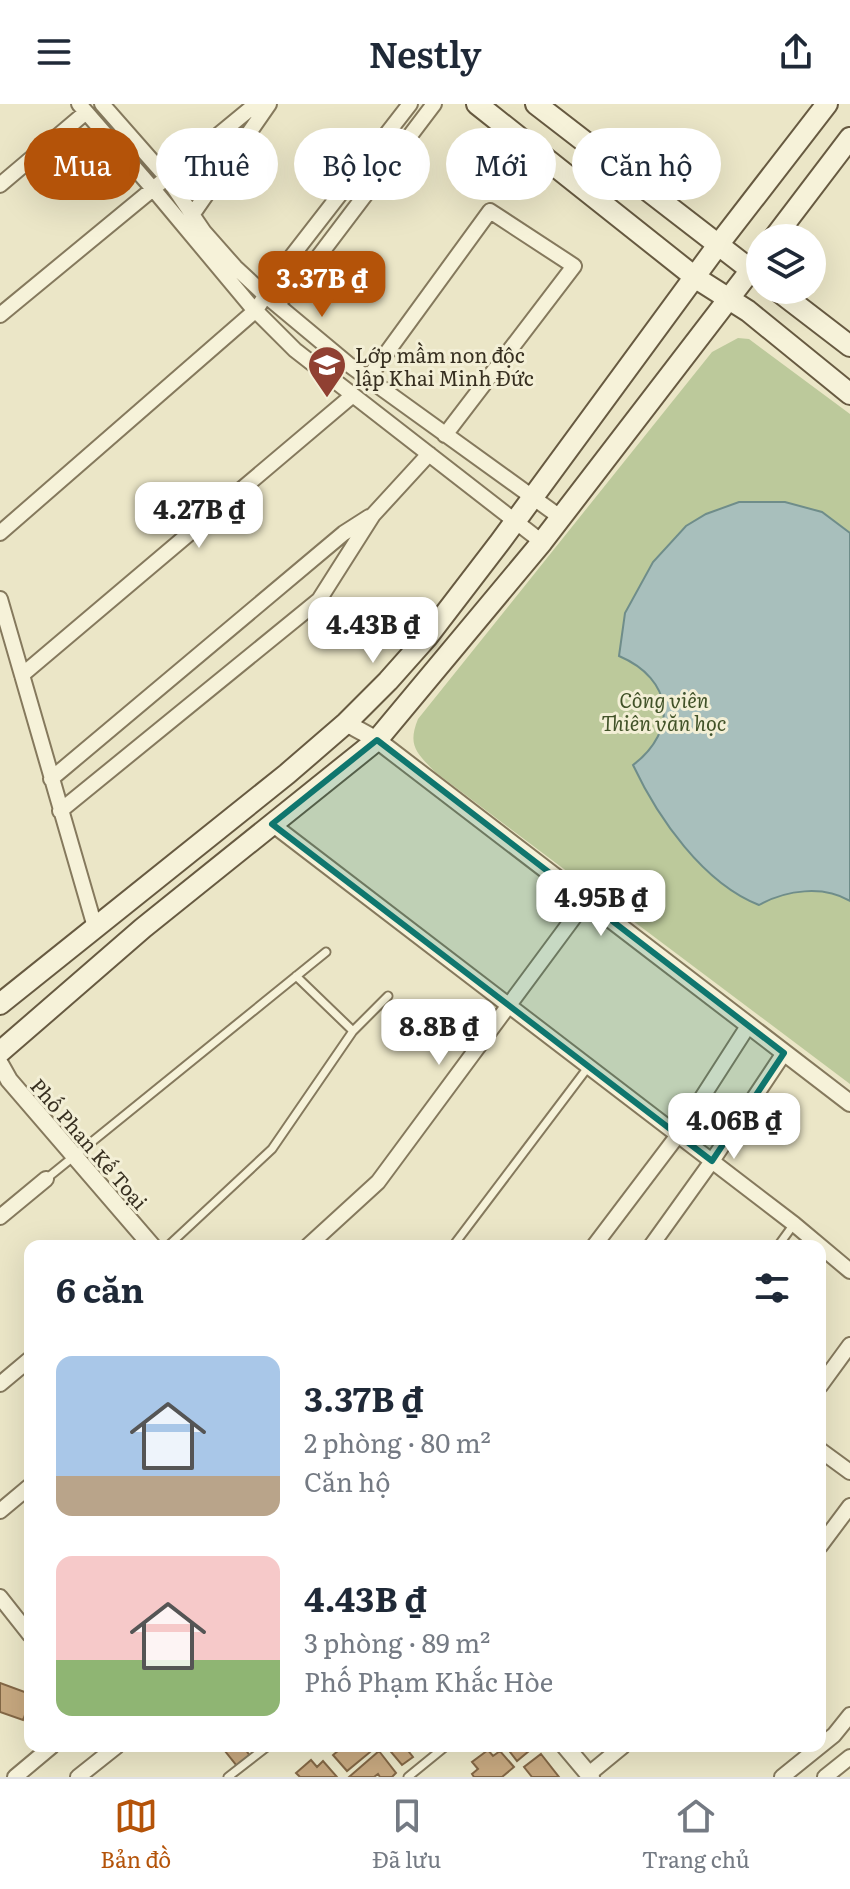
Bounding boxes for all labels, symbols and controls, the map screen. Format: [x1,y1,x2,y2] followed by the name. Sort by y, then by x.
[368,26,482,79] text: Nestly
[32,30,76,74] icon: menu
[774,30,818,74] icon: share
[24,128,140,200] chip: Mua
[156,128,278,200] chip: Thuê
[294,128,430,200] chip: Bộ lọc
[446,128,556,200] chip: Mới
[572,128,721,200] chip: Căn hộ
[746,224,826,304] map controls
[746,224,826,304] button: layers
[248,251,396,319] pin: 3.37B ₫
[276,257,368,296] text: 3.37B ₫
[355,339,534,392] place label: Lớp mầm non độc lập Khai Minh Đức
[306,344,348,399] school or university icon: Lớp mầm non độc lập Khai Minh Đức
[125,482,273,550] pin: 4.27B ₫
[153,488,245,527] text: 4.27B ₫
[299,597,447,665] pin: 4.43B ₫
[326,603,420,642] text: 4.43B ₫
[602,684,726,737] park label: Công viên Thiên văn học
[527,870,675,938] pin: 4.95B ₫
[554,876,648,915] text: 4.95B ₫
[374,999,504,1067] pin: 8.8B ₫
[399,1005,479,1044] text: 8.8B ₫
[24,1071,156,1216] street label: Phố Phan Kế Toại
[660,1093,808,1161] pin: 4.06B ₫
[686,1099,782,1138] text: 4.06B ₫
[56,1263,144,1313] text: 6 căn
[750,1266,794,1310] icon: filters
[304,1372,423,1422] text: 3.37B ₫
[120,1388,216,1484] icon: home
[304,1422,491,1461] text: 2 phòng · 80 m²
[304,1461,390,1500] text: Căn hộ
[304,1572,427,1622] text: 4.43B ₫
[120,1588,216,1684] icon: home
[304,1622,490,1661] text: 3 phòng · 89 m²
[304,1661,553,1700] text: Phố Phạm Khắc Hòe
[100,1794,171,1875] tab: Bản đồ
[372,1794,441,1875] tab: Đã lưu
[642,1794,750,1875] tab: Trang chủ

